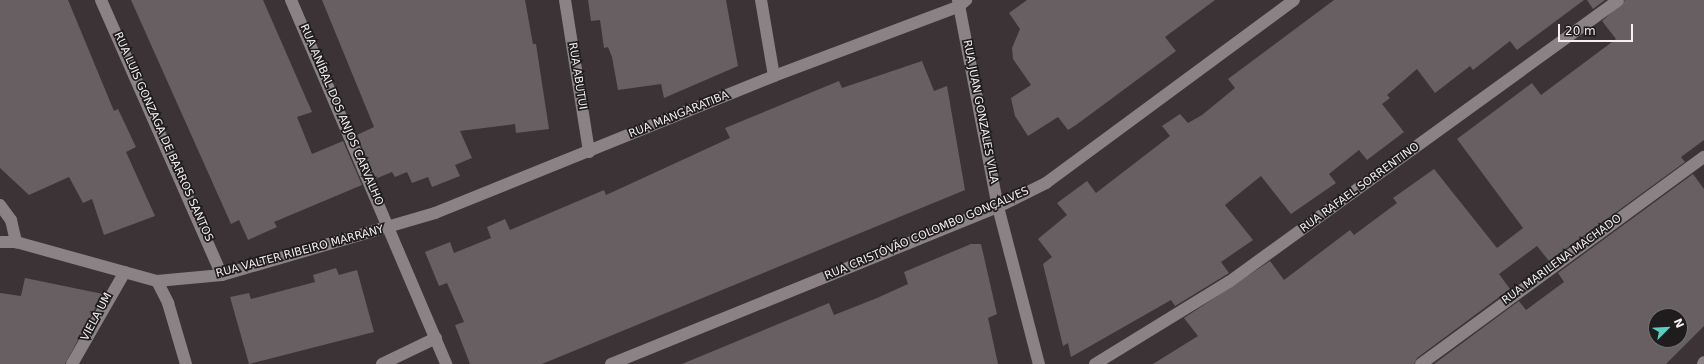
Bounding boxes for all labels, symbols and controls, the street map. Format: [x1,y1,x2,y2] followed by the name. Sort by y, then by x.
[1560,16,1635,42] scale bar
[297,22,385,208] street label: RUA ANÍBAL DOS ANJOS CARVALHO
[1565,24,1596,38] text: 20 m
[111,30,215,244] street label: RUA LUIS GONZAGA DE BARROS SANTOS
[960,39,1000,185] street label: RUA JUAN GONZALES VILA
[565,41,589,111] street label: RUA ABUTUI
[627,89,731,141] street label: RUA MANGARATIBA
[1298,140,1422,236] street label: RUA RAFAEL SORRENTINO
[823,185,1031,283] street label: RUA CRISTÓVÃO COLOMBO GONÇALVES
[1500,212,1624,308] street label: RUA MARILENA MACHADO
[215,223,385,281] street label: RUA VALTER RIBEIRO MARRANY
[79,291,115,343] street label: VIELA UM
[1648,308,1688,348] north arrow
[1671,316,1686,330] text: N

